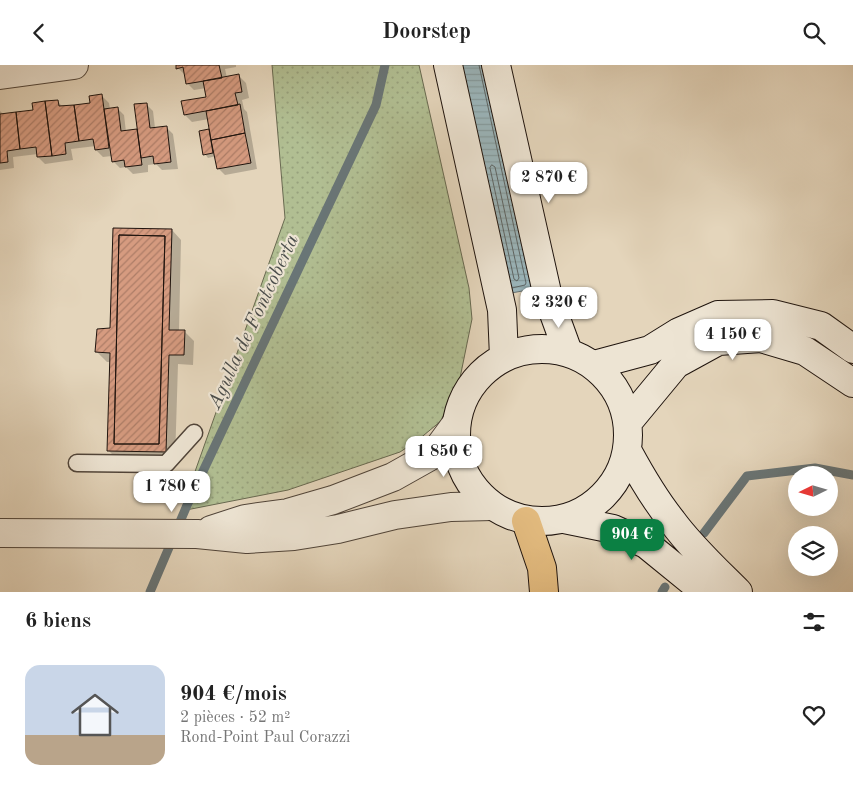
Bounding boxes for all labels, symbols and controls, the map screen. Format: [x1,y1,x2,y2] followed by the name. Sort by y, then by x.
[25,19,53,47] icon: back
[800,19,828,47] icon: search
[382,21,471,43] text: Doorstep
[503,161,595,204] pin: 2 870 €
[521,170,577,186] text: 2 870 €
[204,231,303,413] water label: Agulla de Fontcoberta
[513,287,605,329] pin: 2 320 €
[531,295,587,311] text: 2 320 €
[687,319,779,361] pin: 4 150 €
[705,327,761,343] text: 4 150 €
[398,435,490,478] pin: 1 850 €
[416,444,472,460] text: 1 850 €
[788,466,838,516] north arrow
[788,466,838,576] map controls
[126,471,218,513] pin: 1 780 €
[144,479,200,495] text: 1 780 €
[597,519,667,561] pin: 904 €
[788,526,838,576] button: layers
[611,527,653,543] text: 904 €
[800,608,828,636] icon: filters
[25,611,91,632] text: 6 biens
[180,684,287,705] text: 904 €/mois
[65,685,125,745] icon: home
[800,701,828,729] icon: heart
[180,710,290,726] text: 2 pièces · 52 m²
[180,730,350,746] text: Rond-Point Paul Corazzi

